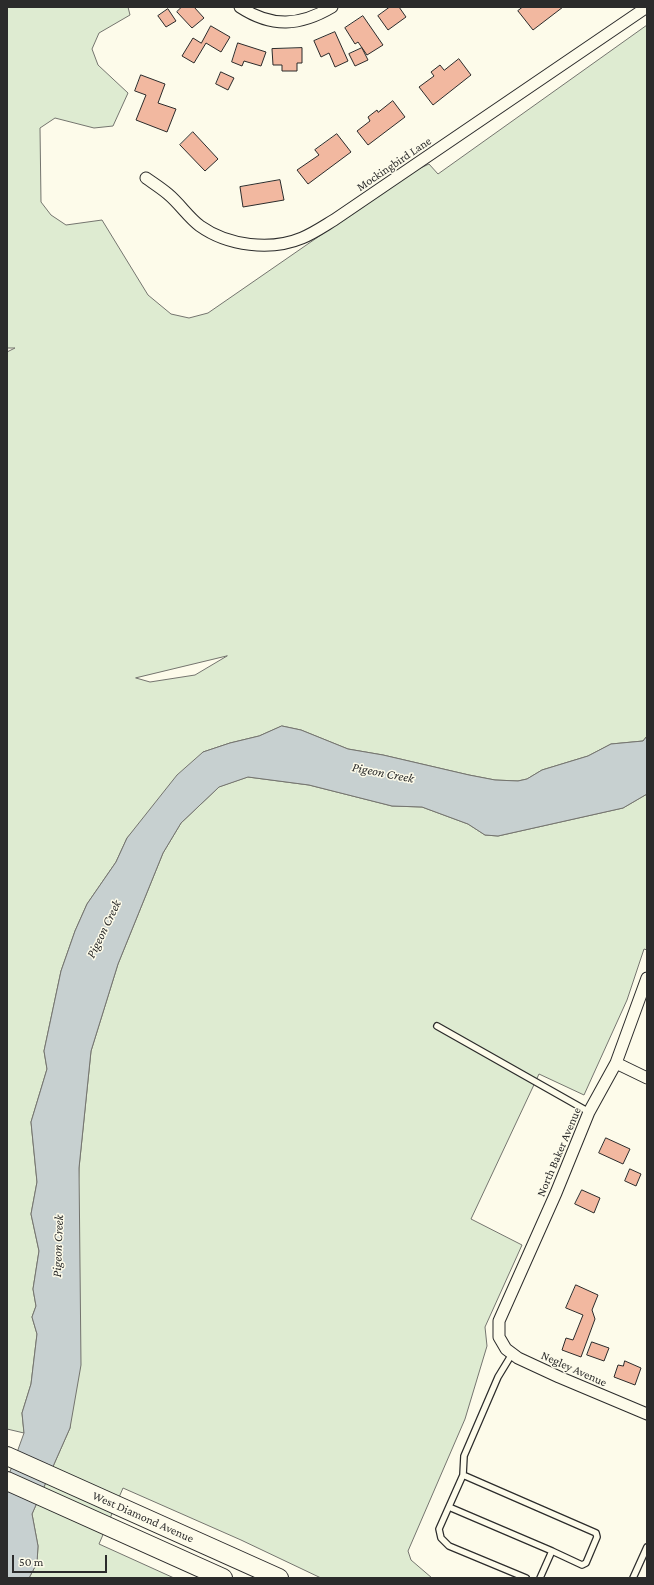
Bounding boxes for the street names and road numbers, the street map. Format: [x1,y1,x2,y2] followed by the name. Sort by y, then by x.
[354,134,434,194] street label: Mockingbird Lane
[534,1105,584,1199] street label: North Baker Avenue
[539,1348,609,1390] street label: Negley Avenue
[90,1488,196,1546] street label: West Diamond Avenue

